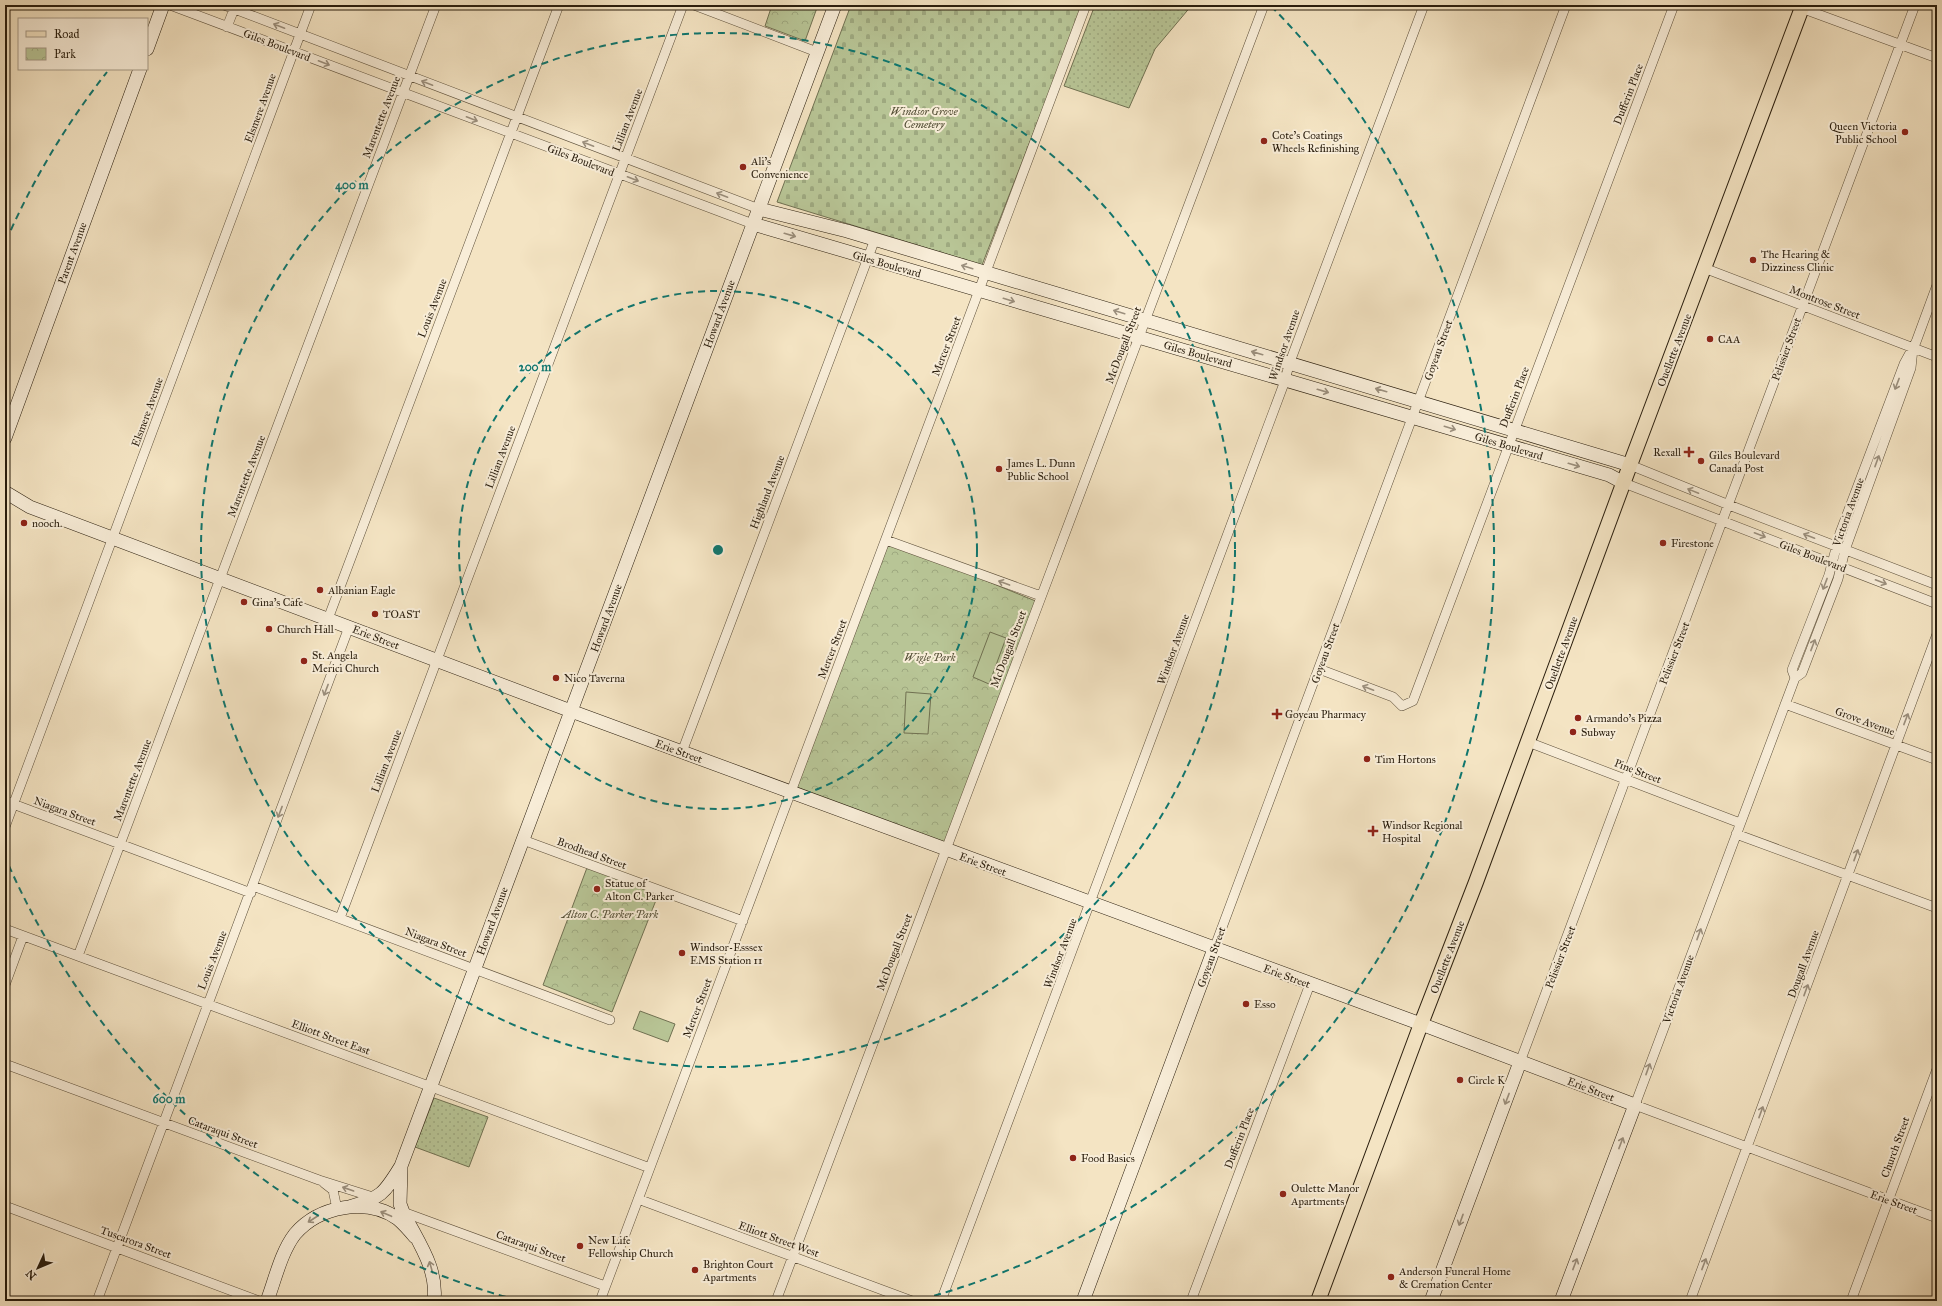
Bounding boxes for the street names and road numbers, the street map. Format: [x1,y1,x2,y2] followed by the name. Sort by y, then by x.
[241,27,313,64] street label: Giles Boulevard
[1611,61,1646,127] street label: Dufferin Place
[242,71,279,145] street label: Elsmere Avenue
[360,74,403,160] street label: Marentette Avenue
[610,87,646,153] street label: Lillian Avenue
[545,142,617,179] street label: Giles Boulevard
[55,220,90,286] street label: Parent Avenue
[851,248,923,281] street label: Giles Boulevard
[415,276,450,339] street label: Louis Avenue
[701,278,738,350] street label: Howard Avenue
[1788,283,1862,322] street label: Montrose Street
[1103,305,1144,386] street label: McDougall Street
[1266,308,1303,382] street label: Windsor Avenue
[1655,311,1694,388] street label: Ouellette Avenue
[929,314,964,378] street label: Mercer Street
[1769,316,1804,382] street label: Pelissier Street
[1422,318,1455,382] street label: Goyeau Street
[1162,338,1234,371] street label: Giles Boulevard
[1497,364,1532,430] street label: Dufferin Place
[129,375,166,449] street label: Elsmere Avenue
[483,424,519,490] street label: Lillian Avenue
[1473,430,1545,463] street label: Giles Boulevard
[225,433,268,519] street label: Marentette Avenue
[747,453,788,531] street label: Highland Avenue
[1830,476,1867,549] street label: Victoria Avenue
[1777,538,1849,575] street label: Giles Boulevard
[588,582,625,654] street label: Howard Avenue
[988,609,1029,690] street label: McDougall Street
[1155,612,1192,686] street label: Windsor Avenue
[1542,614,1581,692] street label: Ouellette Avenue
[815,617,850,681] street label: Mercer Street
[1657,620,1692,686] street label: Pelissier Street
[1309,621,1342,685] street label: Goyeau Street
[350,623,401,652] street label: Erie Street
[1833,705,1897,738] street label: Grove Avenue
[369,728,405,794] street label: Lillian Avenue
[111,737,154,823] street label: Marentette Avenue
[653,737,704,766] street label: Erie Street
[1612,757,1663,786] street label: Pine Street
[32,794,98,829] street label: Niagara Street
[555,835,628,872] street label: Brodhead Street
[957,850,1008,879] street label: Erie Street
[474,885,511,957] street label: Howard Avenue
[874,912,915,993] street label: McDougall Street
[1041,916,1080,990] street label: Windsor Avenue
[1428,918,1467,995] street label: Ouellette Avenue
[1543,924,1578,990] street label: Pelissier Street
[403,925,469,960] street label: Niagara Street
[1195,925,1228,989] street label: Goyeau Street
[195,928,230,991] street label: Louis Avenue
[1785,928,1822,1000] street label: Dougall Avenue
[1660,953,1697,1026] street label: Victoria Avenue
[1261,962,1312,991] street label: Erie Street
[680,976,715,1040] street label: Mercer Street
[290,1017,372,1058] street label: Elliott Street East
[1565,1075,1616,1104] street label: Erie Street
[1222,1105,1257,1171] street label: Dufferin Place
[186,1114,260,1152] street label: Cataraqui Street
[1878,1115,1913,1179] street label: Church Street
[1868,1188,1919,1217] street label: Erie Street
[737,1219,821,1260] street label: Elliott Street West
[99,1224,173,1261] street label: Tuscarora Street
[494,1228,568,1266] street label: Cataraqui Street

